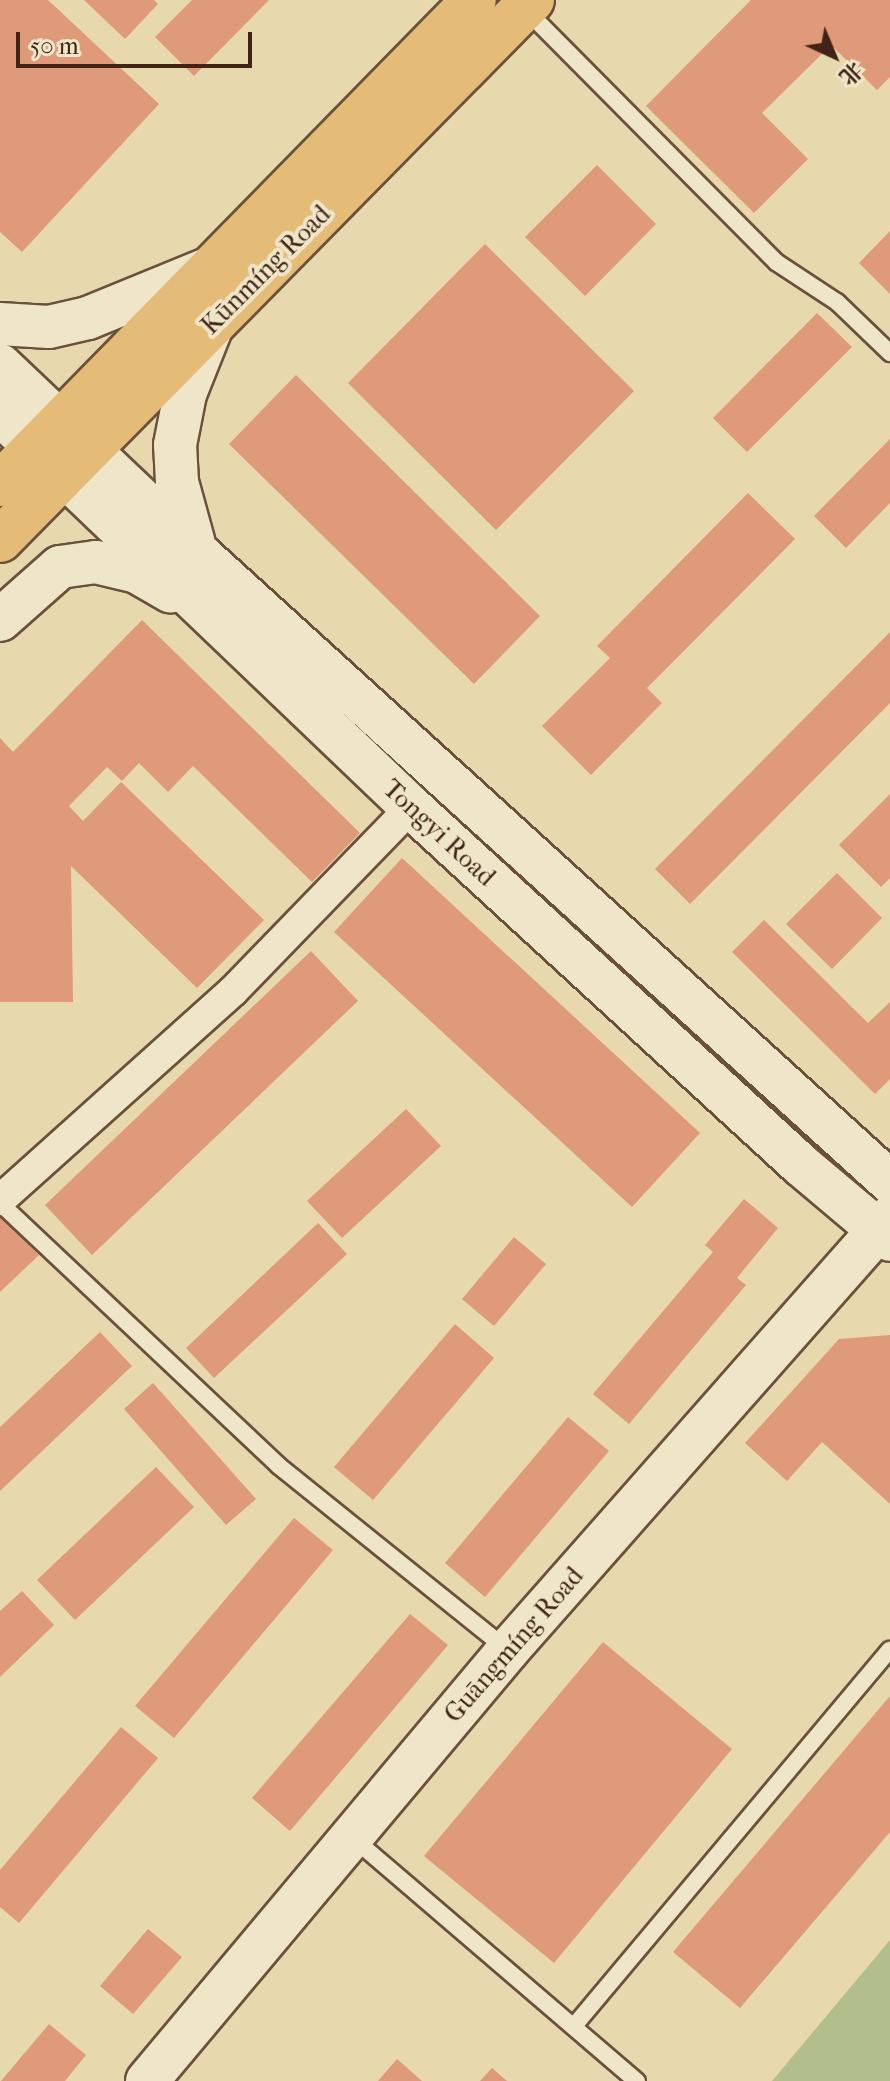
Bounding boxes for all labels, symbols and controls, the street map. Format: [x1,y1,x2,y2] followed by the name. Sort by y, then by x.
[20,16,256,66] scale bar
[794,16,874,96] north arrow
[30,32,79,60] text: 50 m
[834,56,868,90] text: 北
[195,199,337,341] street label: Kūnmíng Road
[376,773,502,893] street label: Tongyi Road
[438,1561,590,1729] street label: Guāngmíng Road

